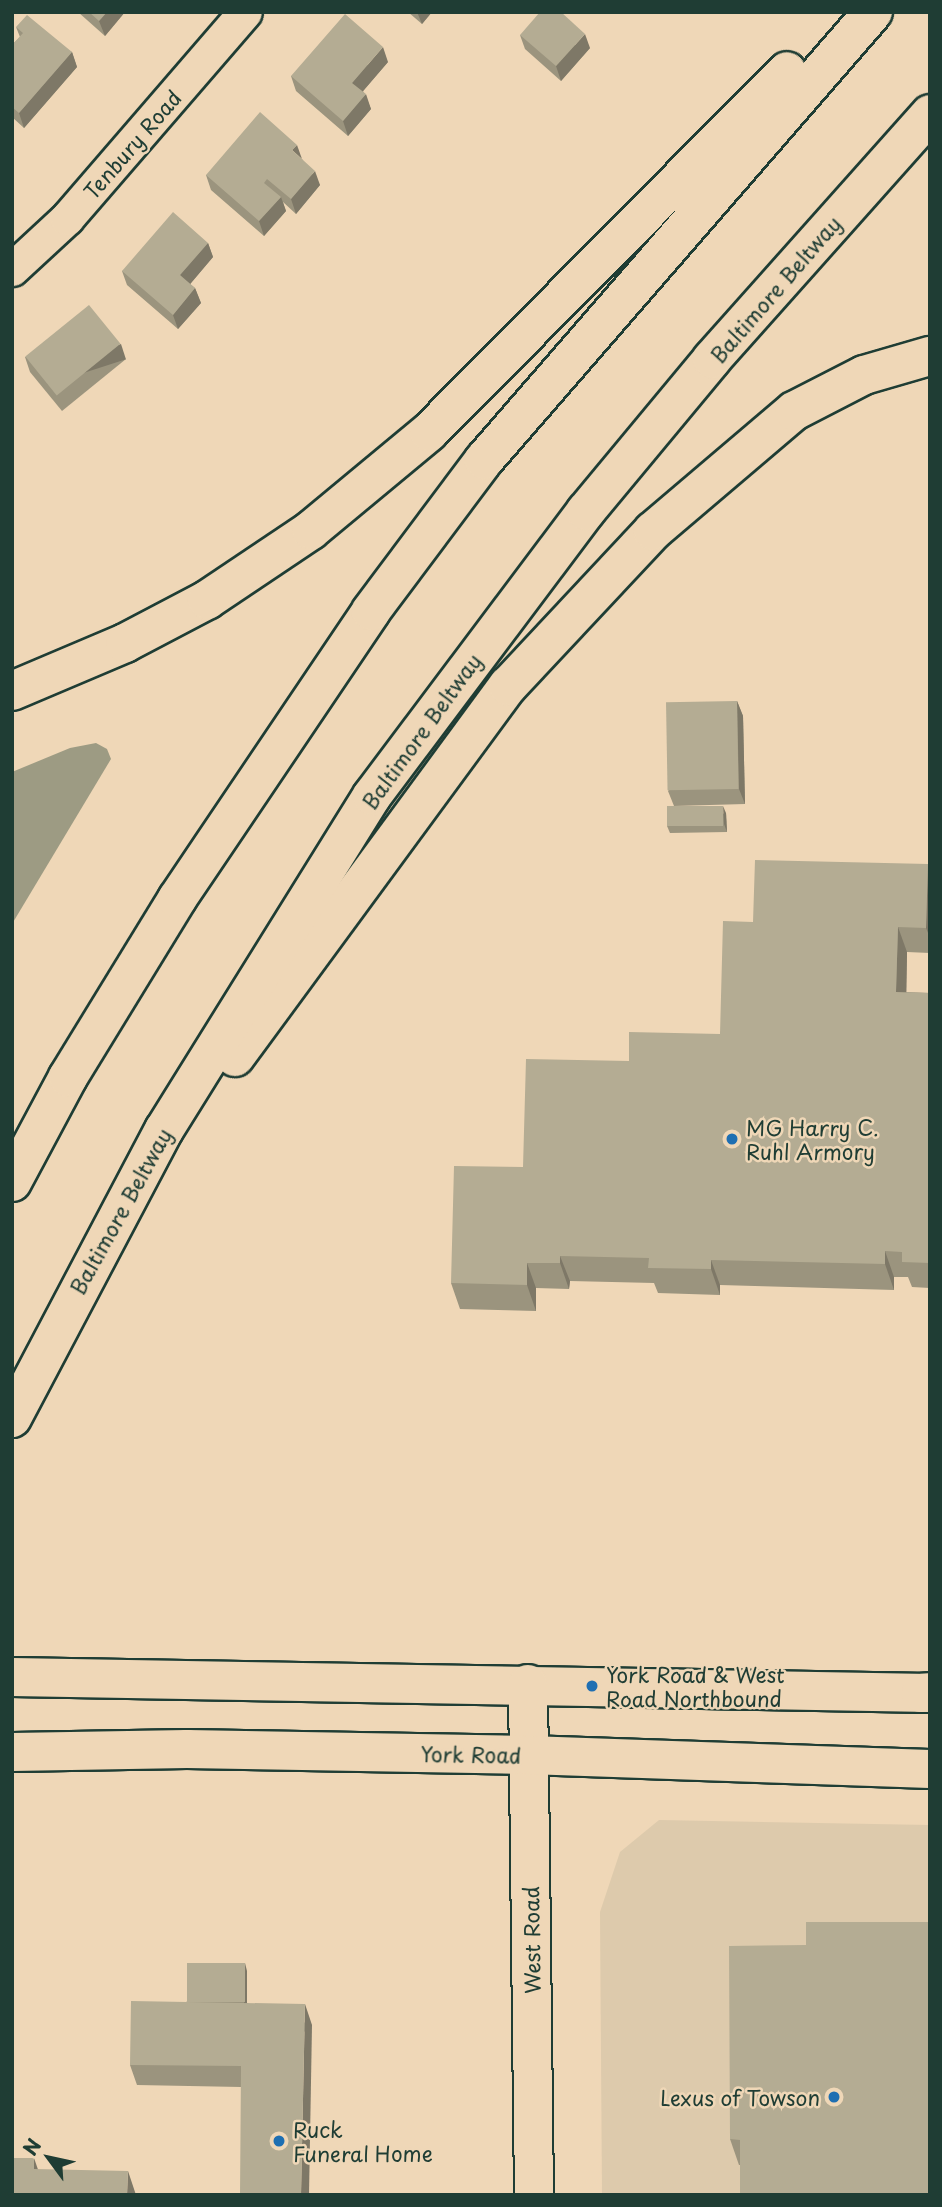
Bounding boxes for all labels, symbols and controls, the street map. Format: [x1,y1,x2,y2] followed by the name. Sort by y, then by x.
[77,84,187,204] street label: Tenbury Road
[705,211,845,367] street label: Baltimore Beltway
[356,649,486,813] street label: Baltimore Beltway
[746,1114,879,1164] place label: MG Harry C. Ruhl Armory
[64,1124,176,1298] street label: Baltimore Beltway
[724,1131,740,1147] marker: MG Harry C. Ruhl Armory
[606,1661,786,1711] place label: York Road & West Road Northbound
[584,1678,600,1694] marker: York Road & West Road Northbound
[420,1741,522,1767] street label: York Road
[517,1886,545,1994] street label: West Road
[659,2084,820,2110] place label: Lexus of Towson
[826,2089,842,2105] marker: Lexus of Towson
[293,2116,435,2166] place label: Ruck Funeral Home
[14,2123,84,2193] north arrow
[16,2133,47,2161] text: N
[271,2133,287,2149] marker: Ruck Funeral Home

